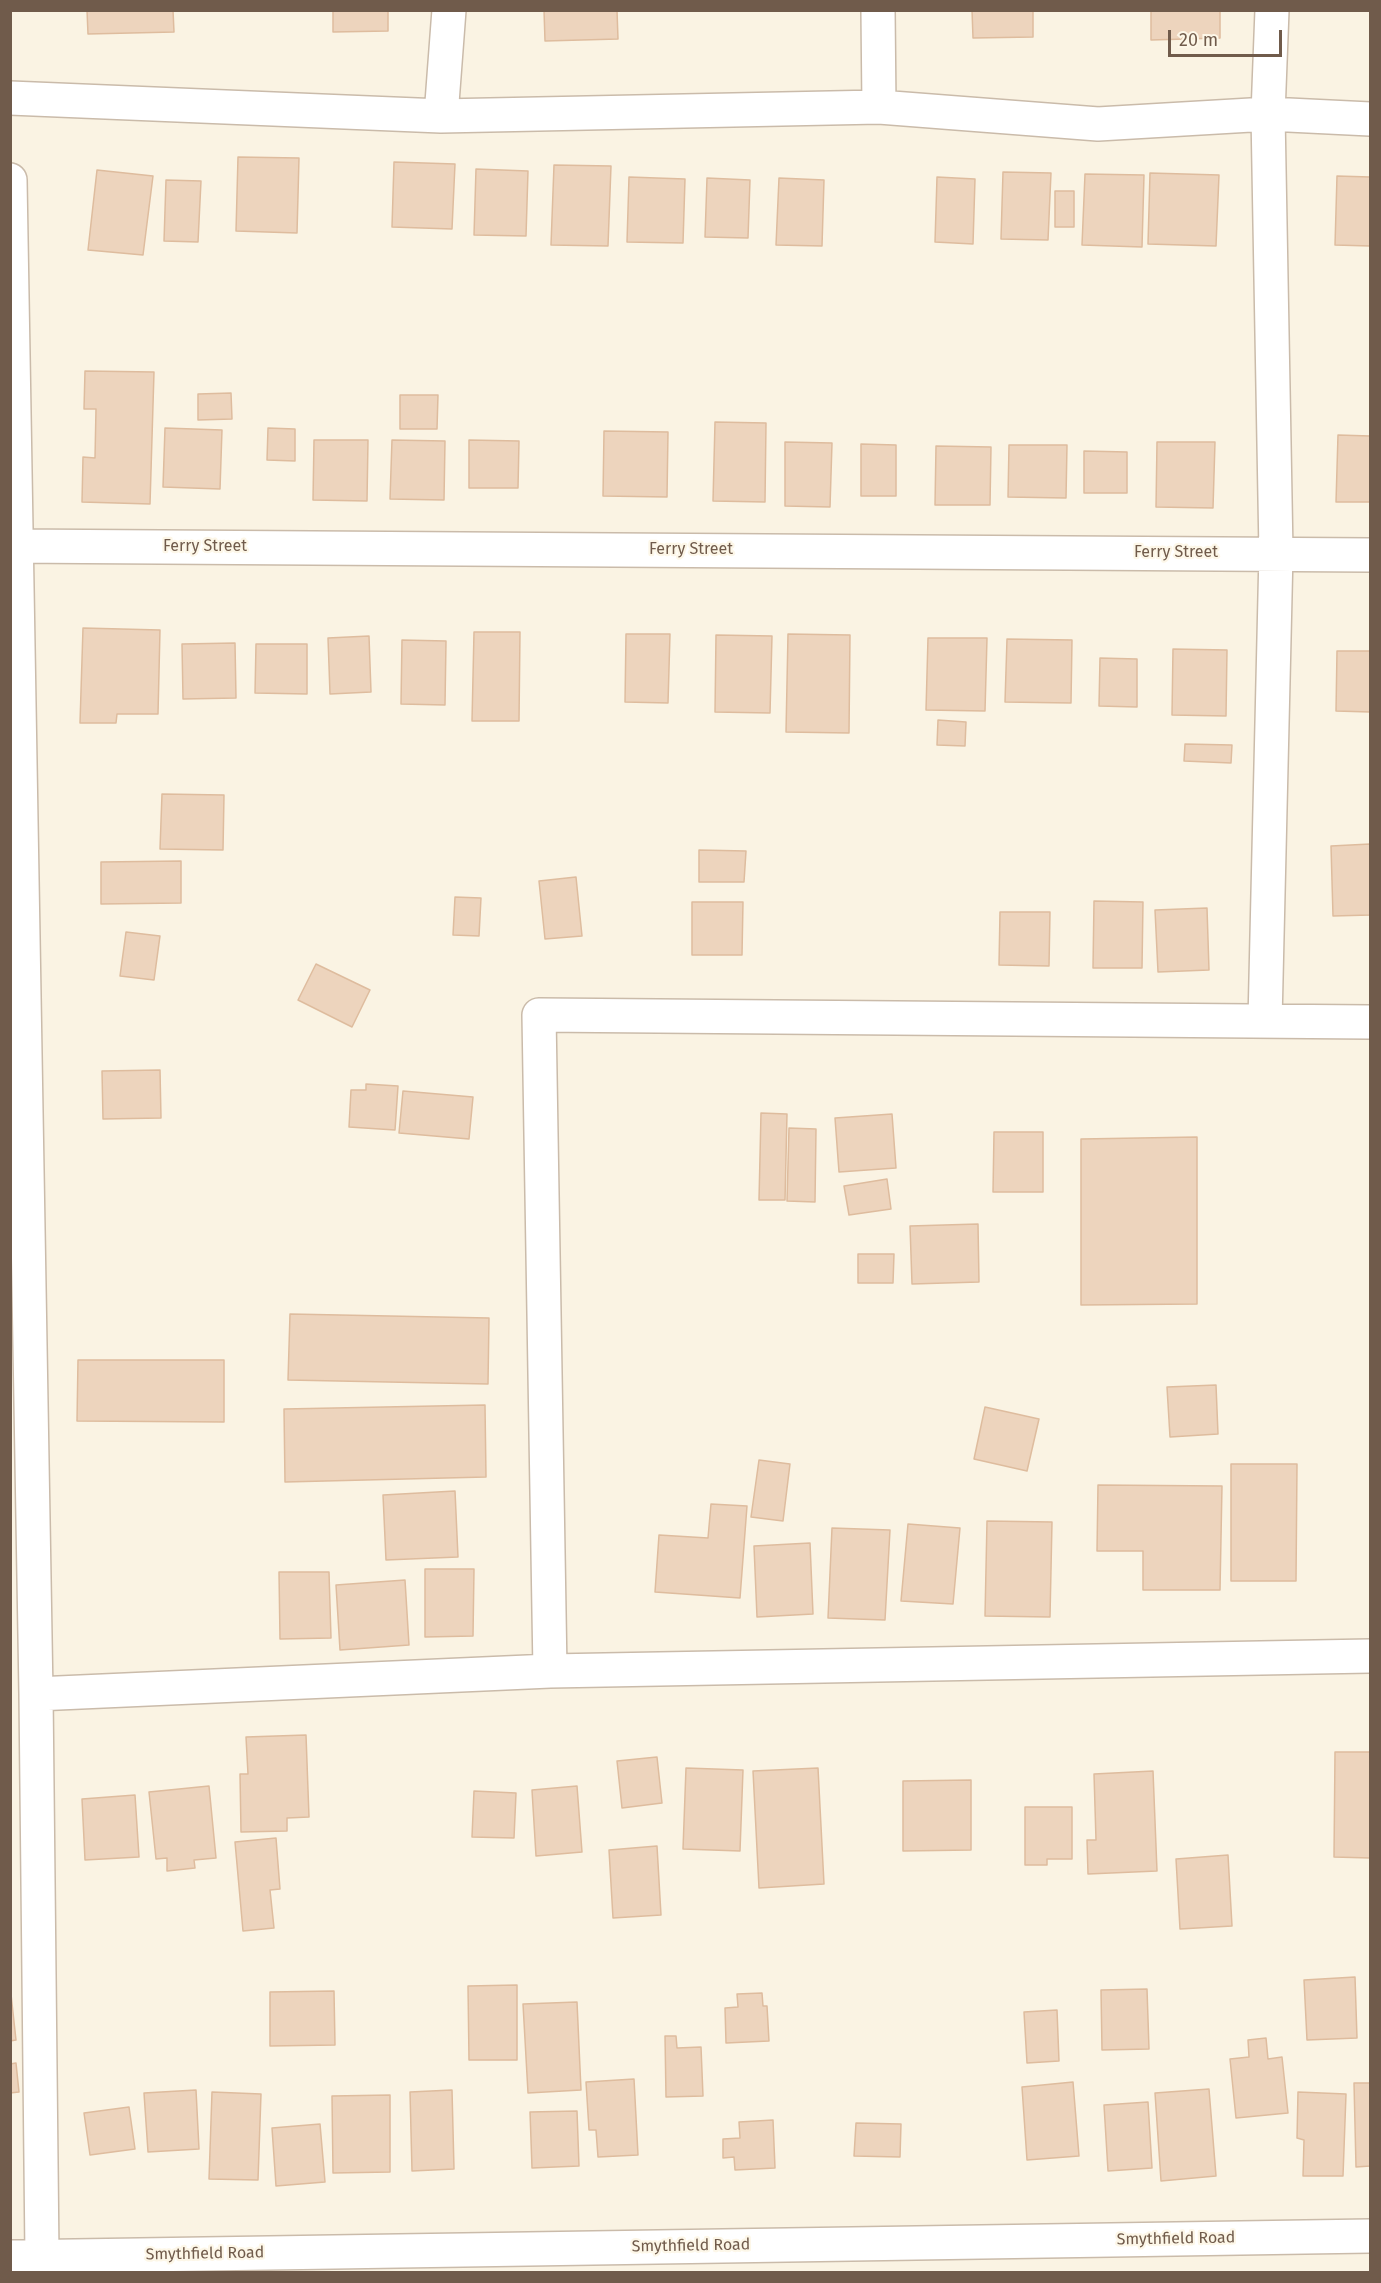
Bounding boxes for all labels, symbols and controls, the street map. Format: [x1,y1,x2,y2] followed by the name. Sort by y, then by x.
[1171,18,1285,56] scale bar
[1179,29,1218,51] text: 20 m
[163,537,247,557] street label: Ferry Street
[649,540,733,560] street label: Ferry Street
[1134,543,1218,563] street label: Ferry Street
[1117,2228,1235,2250] street label: Smythfield Road
[632,2235,750,2257] street label: Smythfield Road
[146,2243,264,2265] street label: Smythfield Road

